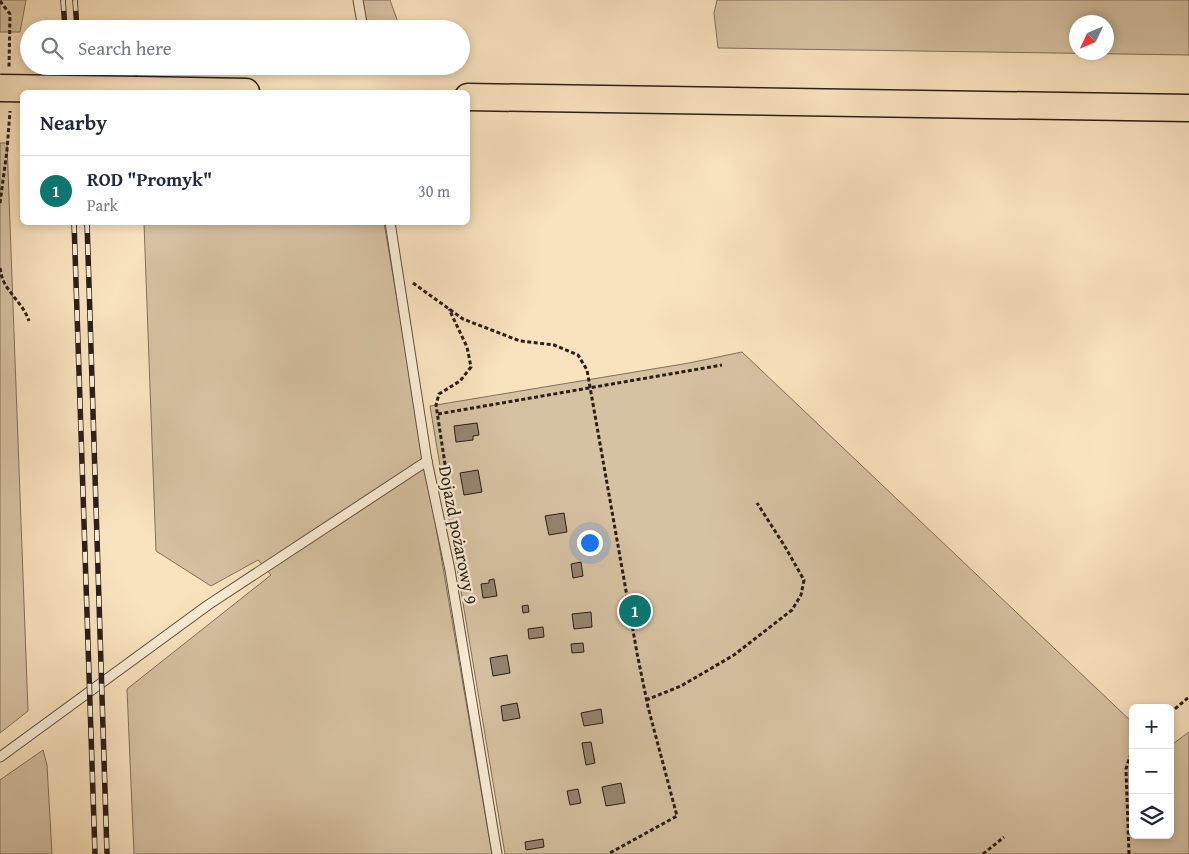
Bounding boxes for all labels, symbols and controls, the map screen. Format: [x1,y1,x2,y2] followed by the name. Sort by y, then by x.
[1069,15,1114,60] north arrow
[20,20,470,75] search box
[38,34,66,62] icon: search
[78,34,172,62] text: Search here
[40,107,107,138] text: Nearby
[87,165,212,193] text: ROD "Promyk"
[52,179,60,203] text: 1
[418,179,450,203] text: 30 m
[87,193,118,217] text: Park
[432,463,485,607] street label: Dojazd pożarowy 9
[577,530,603,556] your location
[619,592,651,630] pin: 1
[1129,704,1174,839] map controls
[1129,704,1174,749] button: +
[1129,749,1174,794] button: −
[1129,794,1174,839] button: layers

